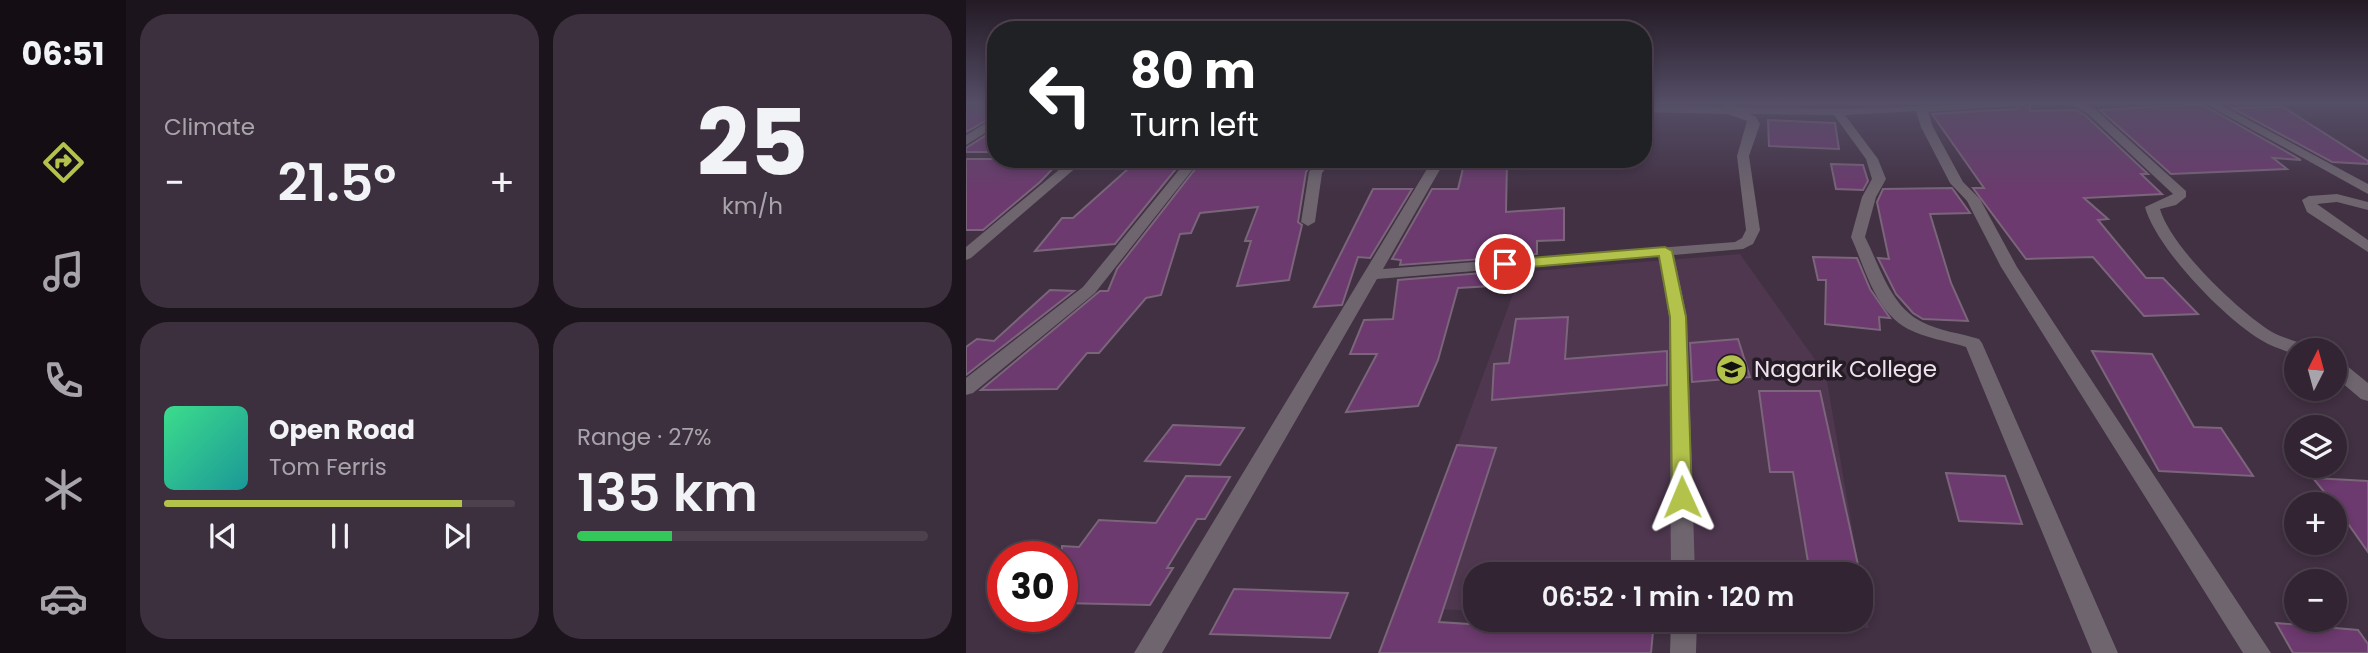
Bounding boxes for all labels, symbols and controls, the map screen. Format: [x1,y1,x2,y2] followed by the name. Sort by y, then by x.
[21,31,105,76] text: 06:51
[1130,37,1256,105] text: 80 m
[1015,49,1106,140] icon: left
[697,79,808,207] text: 25
[1130,102,1259,147] text: Turn left
[164,111,255,143] text: Climate
[39,138,88,187] icon: directions
[278,146,396,219] text: 21.5°
[164,156,185,209] text: −
[489,156,515,209] text: +
[722,190,783,222] text: km/h
[1475,234,1535,294] pin
[1486,245,1524,283] icon: arrive
[39,247,88,296] icon: music
[2284,338,2347,401] north arrow
[2284,338,2347,632] map controls
[1714,352,1748,386] school or university icon: Nagarik College
[1754,353,1937,385] place label: Nagarik College
[39,356,88,405] icon: phone
[269,412,415,448] text: Open Road
[2284,415,2347,478] button: layers
[577,421,711,453] text: Range · 27%
[269,451,387,483] text: Tom Ferris
[577,456,758,529] text: 135 km
[1645,460,1719,534] position arrow
[39,465,88,514] icon: climate
[2284,492,2347,555] button: +
[204,517,242,555] icon: previous
[321,517,359,555] icon: pause
[438,517,476,555] icon: next
[987,541,1078,632] speed limit sign: 30
[2284,569,2347,632] button: −
[39,574,88,623] icon: car
[1542,579,1794,615] text: 06:52 · 1 min · 120 m

